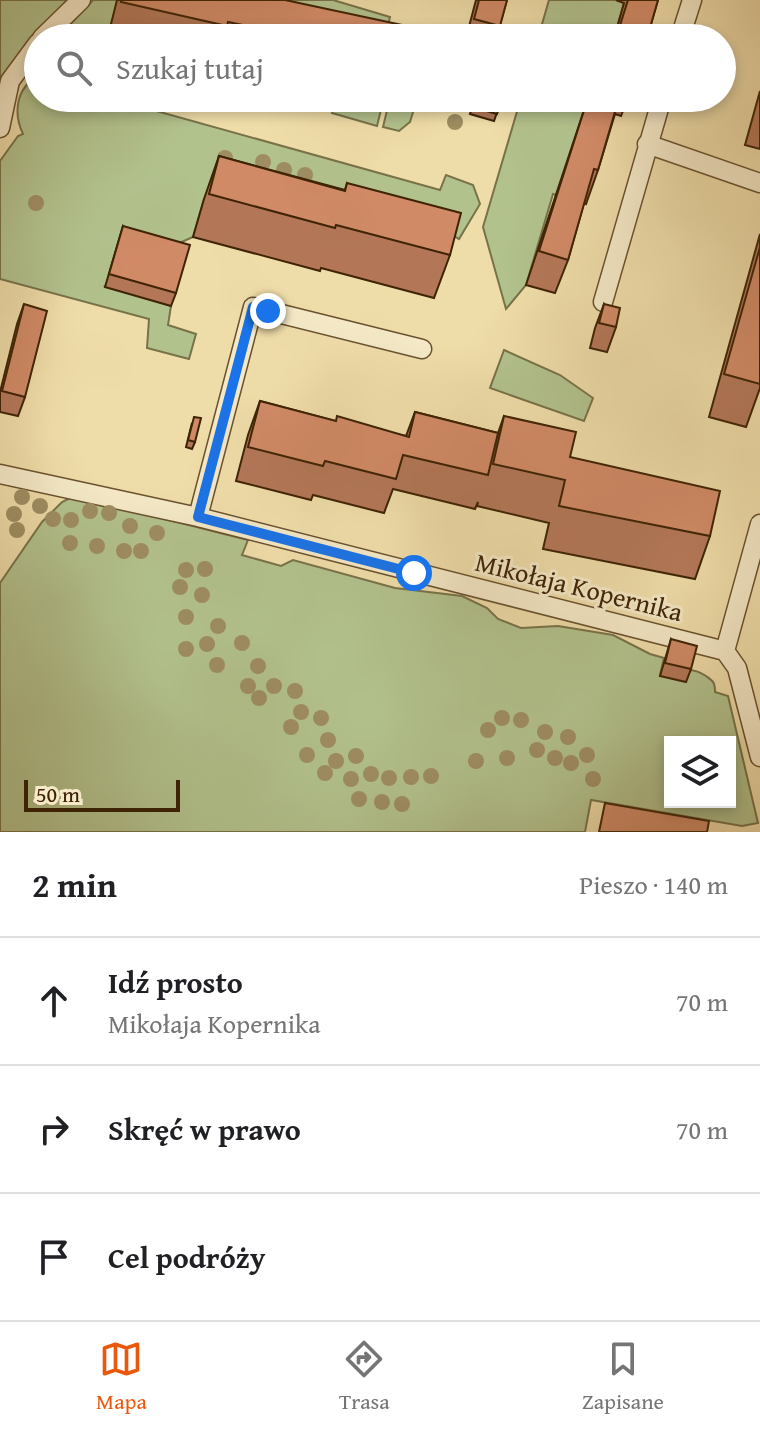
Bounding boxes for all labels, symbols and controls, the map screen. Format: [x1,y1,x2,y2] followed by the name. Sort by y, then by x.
[24,24,736,112] search box
[52,46,96,90] icon: search
[116,46,264,90] text: Szukaj tutaj
[250,293,286,329] route end
[471,542,688,631] street label: Mikołaja Kopernika
[396,555,432,591] route start
[664,736,736,808] map controls
[664,736,736,808] button: layers
[24,776,180,812] scale bar
[36,778,80,810] text: 50 m
[32,860,117,909] text: 2 min
[579,865,728,904] text: Pieszo · 140 m
[108,960,243,1004] text: Idź prosto
[32,979,76,1023] icon: ahead
[676,982,728,1021] text: 70 m
[108,1004,320,1043] text: Mikołaja Kopernika
[32,1107,76,1151] icon: right
[108,1107,301,1151] text: Skręć w prawo
[676,1110,728,1149] text: 70 m
[32,1235,76,1279] icon: arrive
[108,1235,265,1279] text: Cel podróży
[96,1337,147,1417] tab: Mapa
[339,1337,390,1417] tab: Trasa
[582,1337,664,1417] tab: Zapisane

